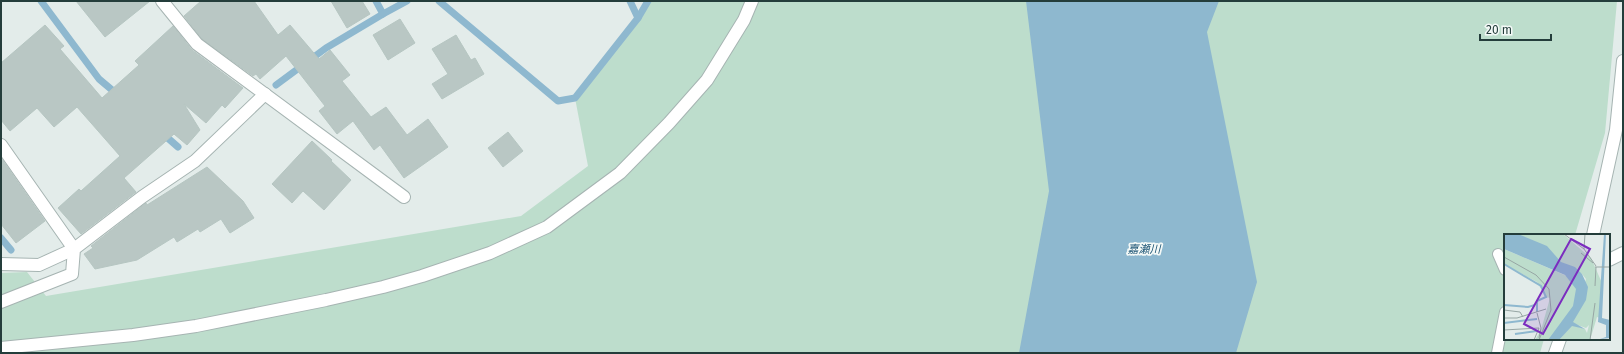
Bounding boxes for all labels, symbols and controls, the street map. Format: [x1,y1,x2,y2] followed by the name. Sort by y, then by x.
[1480,16,1551,42] scale bar
[1486,23,1512,37] text: 20 m
[1504,234,1610,340] inset map
[1128,243,1161,256] water label: 嘉瀬川

